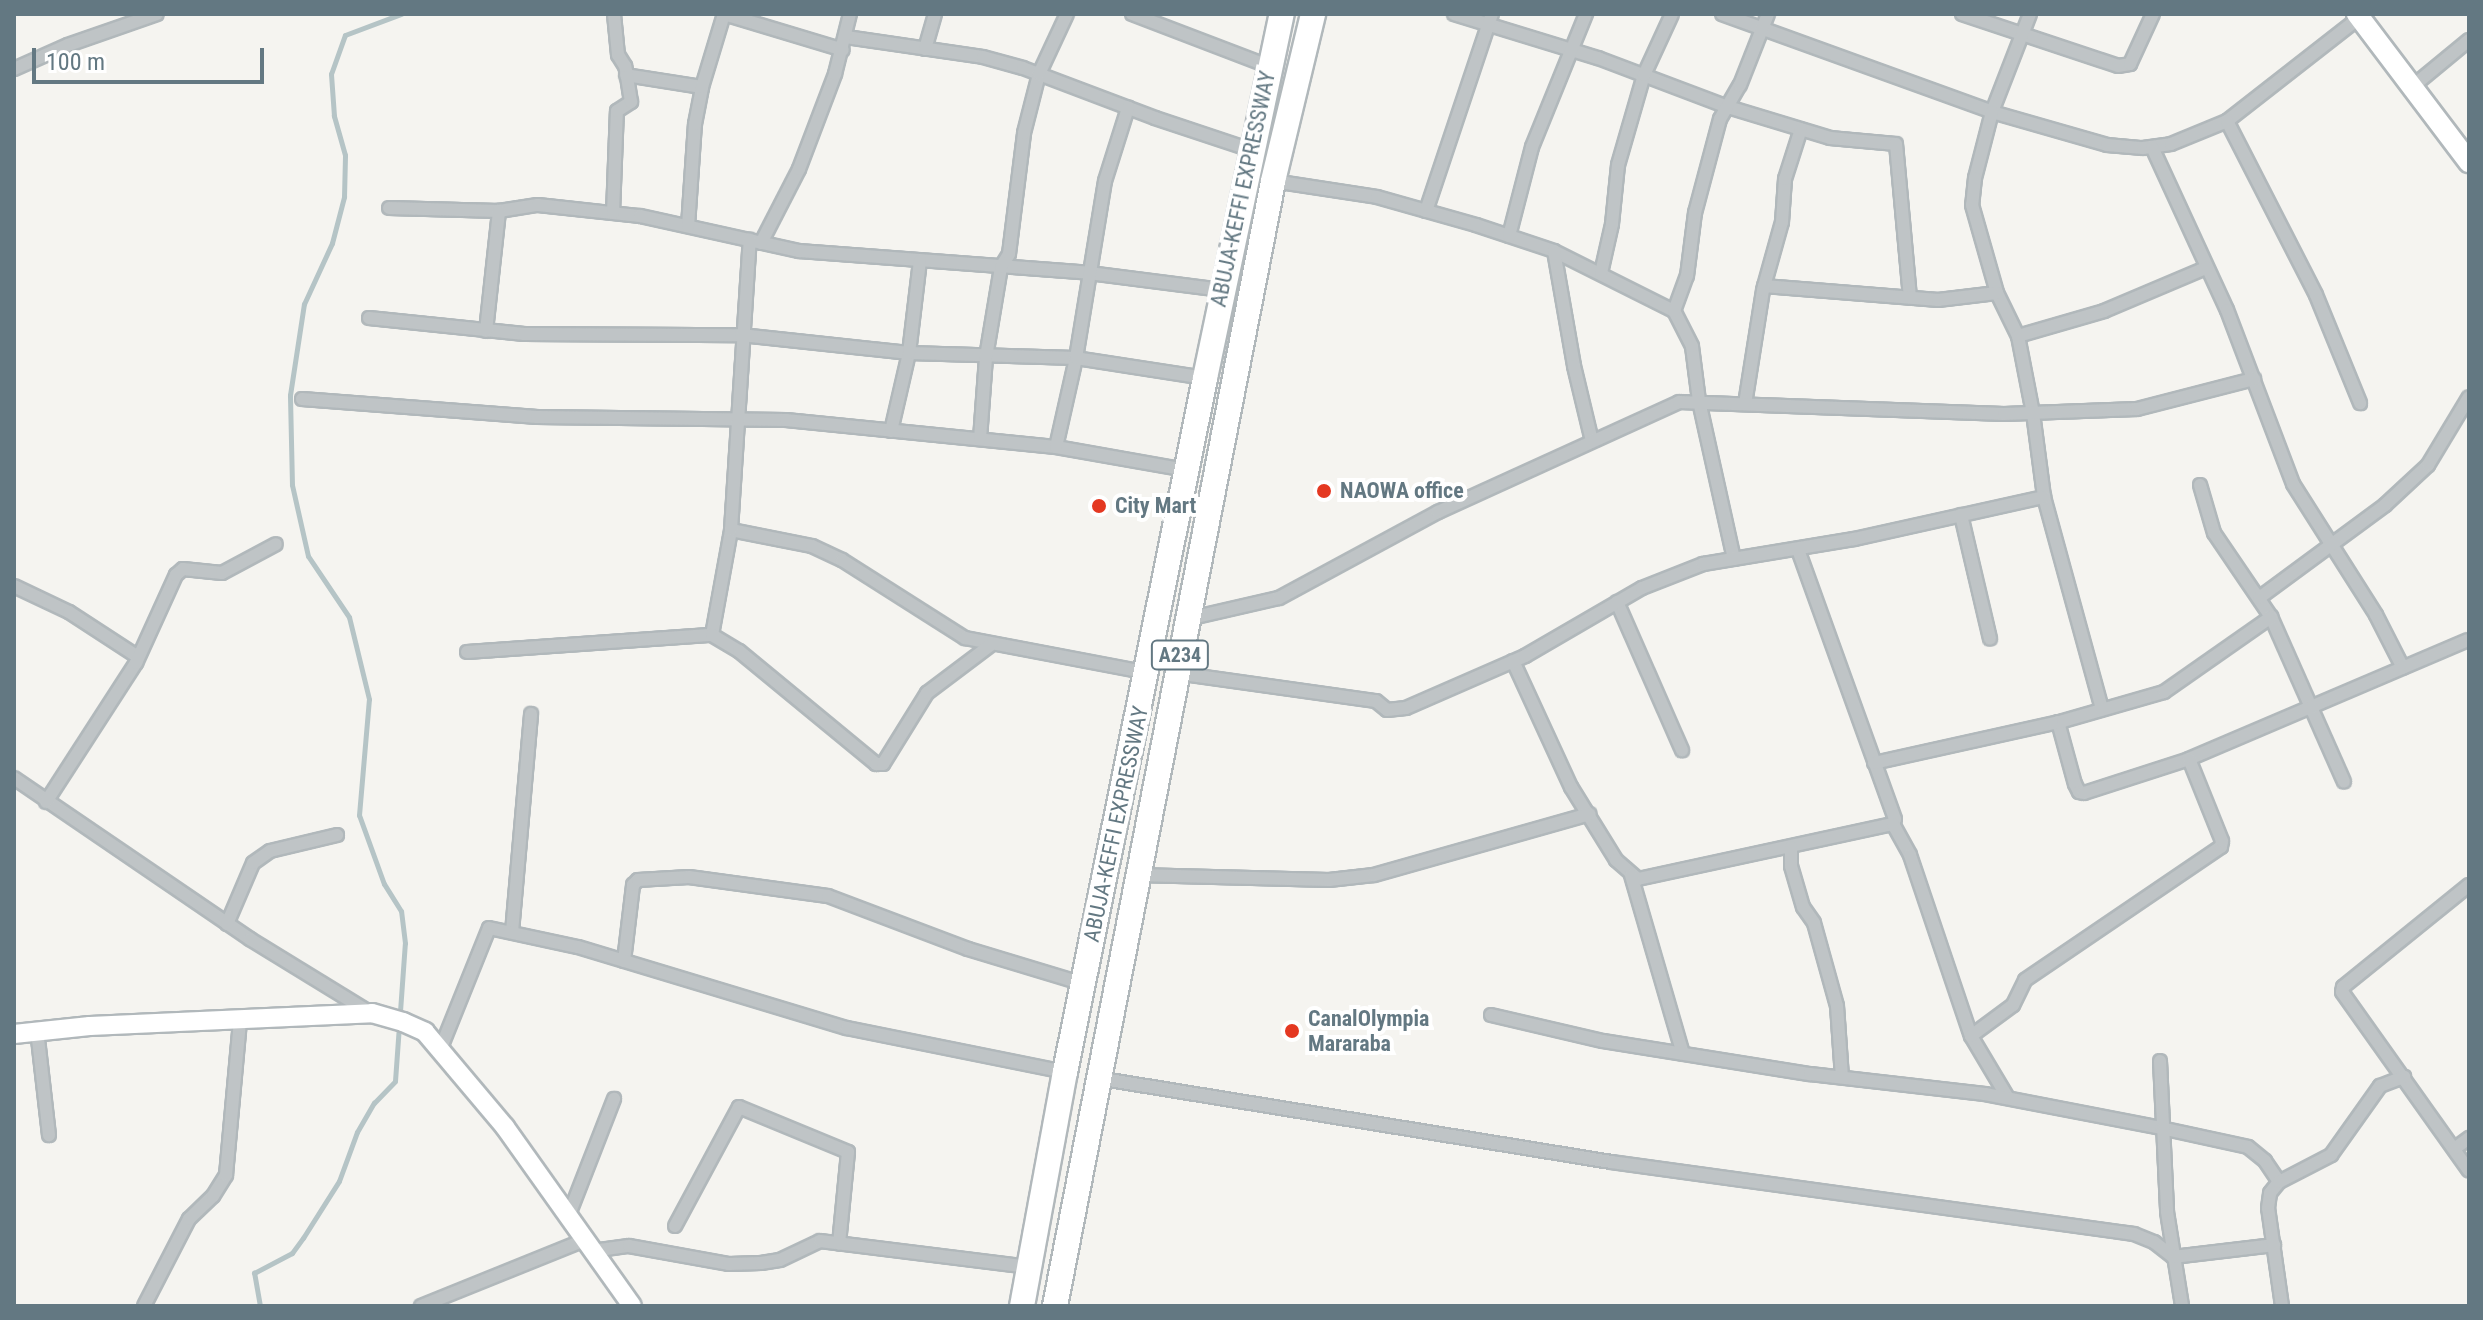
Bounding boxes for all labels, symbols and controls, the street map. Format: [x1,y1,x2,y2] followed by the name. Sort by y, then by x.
[36,32,268,82] scale bar
[46,48,105,76] text: 100 m
[1205,69,1281,309] street label: ABUJA-KEFFI EXPRESSWAY
[1340,478,1464,504] place label: NAOWA office
[1315,482,1333,500] marker: NAOWA office
[1115,493,1196,519] place label: City Mart
[1090,497,1108,515] marker: City Mart
[1150,639,1210,671] road number: A234
[1078,704,1154,944] street label: ABUJA-KEFFI EXPRESSWAY
[1308,1005,1429,1056] place label: CanalOlympia Mararaba
[1283,1022,1301,1040] marker: CanalOlympia Mararaba

